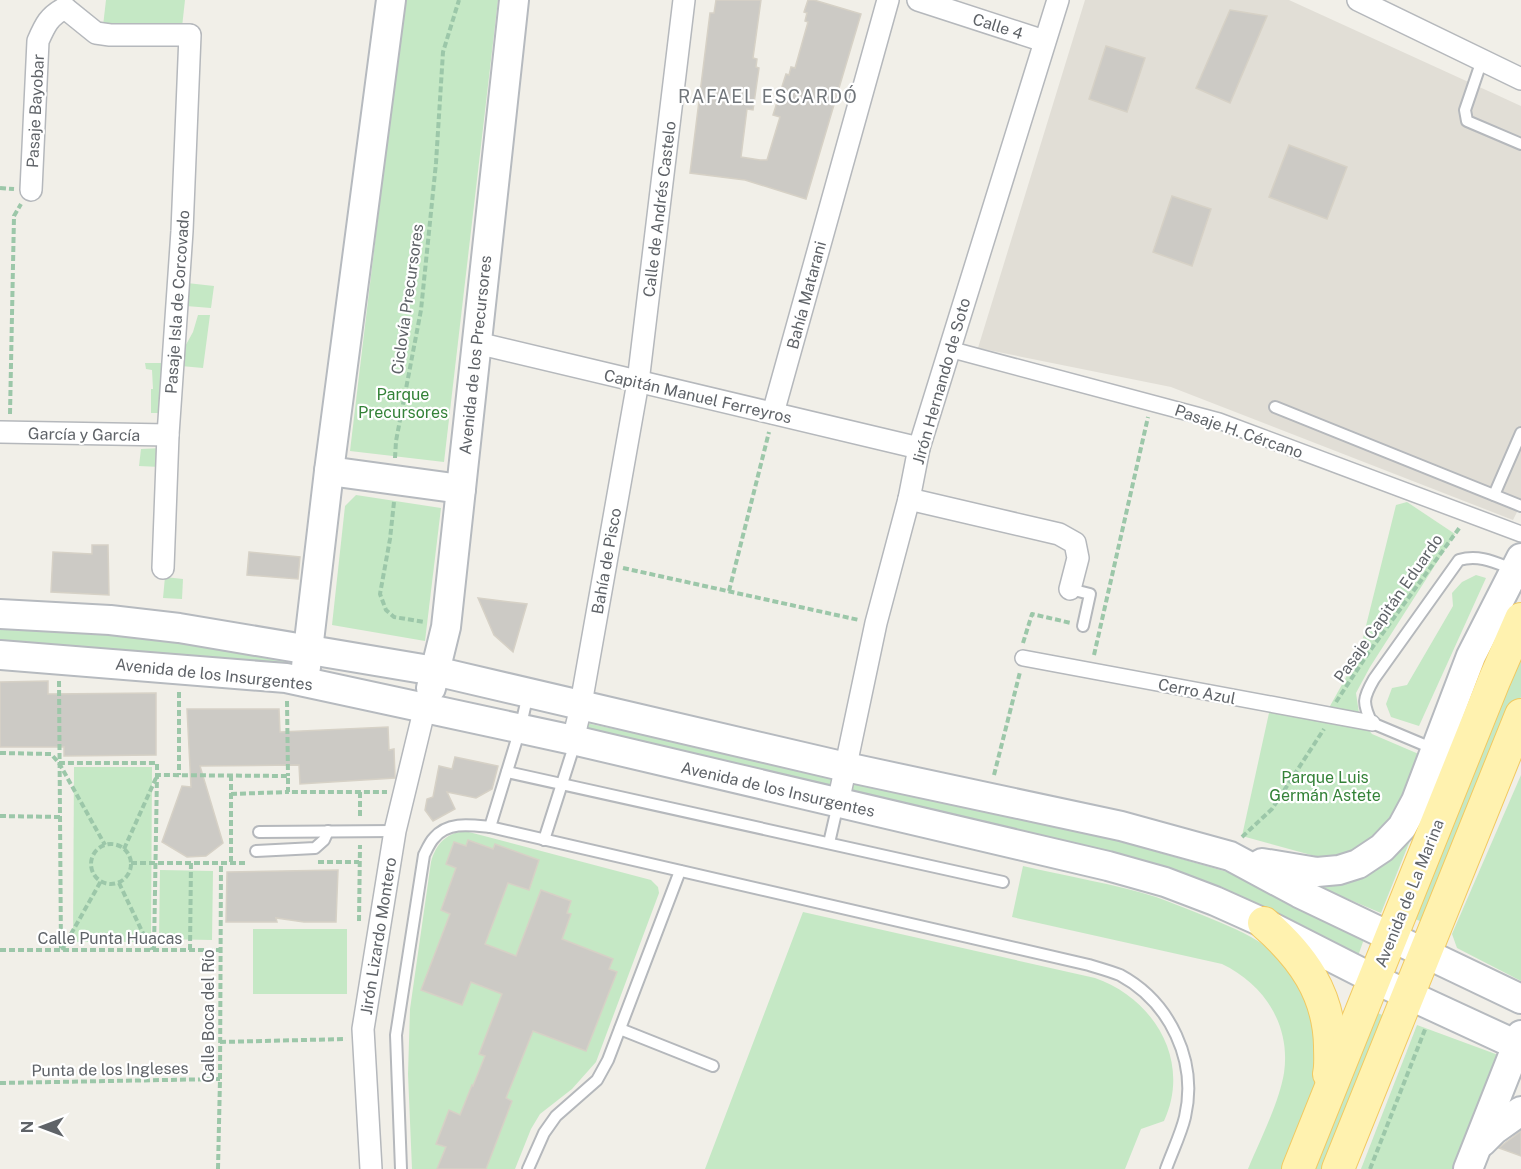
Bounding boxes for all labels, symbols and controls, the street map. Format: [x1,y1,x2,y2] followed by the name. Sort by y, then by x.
[970,9,1025,44] street label: Calle 4
[23,54,48,169] street label: Pasaje Bayobar
[678,85,858,107] district label: RAFAEL ESCARDÓ
[639,120,680,298] street label: Calle de Andrés Castelo
[162,210,193,395] street label: Pasaje Isla de Corcovado
[388,223,427,375] street label: Ciclovía Precursores
[783,239,830,351] street label: Bahía Matarani
[456,254,495,456] street label: Avenida de los Precursores
[909,296,974,467] street label: Jirón Hernando de Soto
[602,366,794,427] street label: Capitán Manuel Ferreyros
[358,385,448,422] park label: Parque Precursores
[1172,401,1305,462] street label: Pasaje H. Cércano
[28,424,140,445] street label: García y García
[588,506,625,616] street label: Bahía de Pisco
[1330,531,1447,686] street label: Pasaje Capitán Eduardo
[114,655,314,694] street label: Avenida de los Insurgentes
[1157,675,1237,708] street label: Cerro Azul
[679,758,877,821] street label: Avenida de los Insurgentes
[1269,768,1381,805] park label: Parque Luis Germán Astete
[1371,816,1448,970] street label: Avenida de La Marina
[357,856,400,1016] street label: Jirón Lizardo Montero
[38,929,182,948] street label: Calle Punta Huacas
[199,949,218,1083] street label: Calle Boca del Río
[31,1059,189,1080] street label: Punta de los Ingleses
[12,1097,72,1157] north arrow
[18,1121,37,1133] text: N

